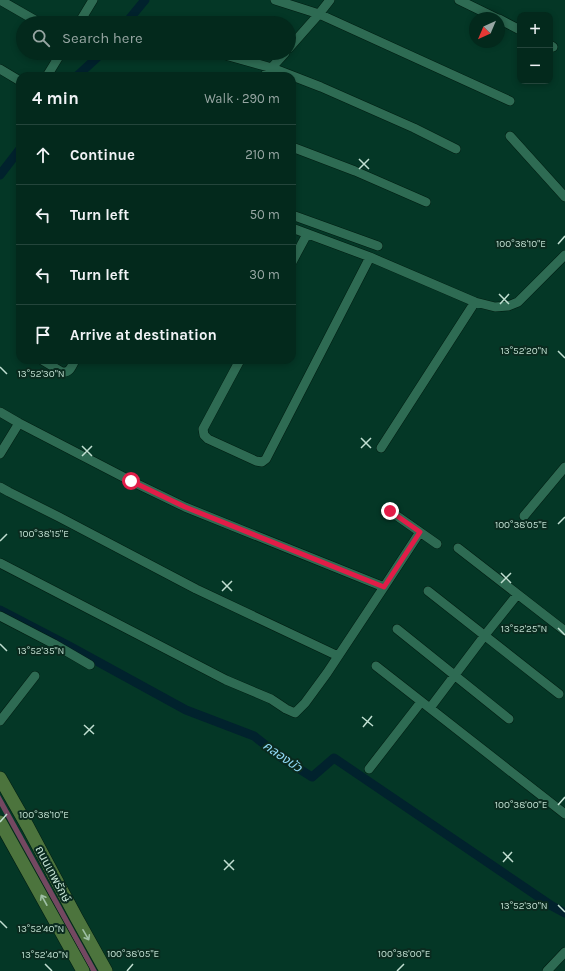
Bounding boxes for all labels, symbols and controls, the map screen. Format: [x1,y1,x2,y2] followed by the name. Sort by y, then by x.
[469,12,505,48] north arrow
[517,12,553,84] map controls
[517,12,553,48] button: +
[16,16,296,60] search box
[30,27,52,49] icon: search
[62,29,143,47] text: Search here
[517,48,553,84] button: −
[32,88,79,108] text: 4 min
[204,91,280,106] text: Walk · 290 m
[32,144,54,166] icon: ahead
[70,146,135,164] text: Continue
[245,147,280,162] text: 210 m
[32,204,54,226] icon: left
[70,206,129,224] text: Turn left
[250,207,280,222] text: 50 m
[496,238,546,250] text: 100°38'10"E
[32,264,54,286] icon: left
[70,266,129,284] text: Turn left
[249,267,280,282] text: 30 m
[32,324,54,346] icon: arrive
[70,326,217,344] text: Arrive at destination
[500,345,548,357] text: 13°52'20"N
[17,368,65,380] text: 13°52'30"N
[122,472,140,490] route start
[381,502,399,520] route end
[495,519,547,531] text: 100°38'05"E
[19,528,69,540] text: 100°38'15"E
[501,623,547,635] text: 13°52'25"N
[18,645,64,657] text: 13°52'35"N
[260,738,306,776] water label: คลองบัว
[495,799,547,811] text: 100°38'00"E
[19,809,69,821] text: 100°38'10"E
[32,843,74,905] street label: ถนนเทพรักษ์
[39,894,47,906] one-way arrow
[500,900,548,912] text: 13°52'30"N
[18,923,64,935] text: 13°52'40"N
[82,929,90,941] one-way arrow
[107,948,159,960] text: 100°38'05"E
[378,948,430,960] text: 100°38'00"E
[22,949,68,961] text: 13°52'40"N

